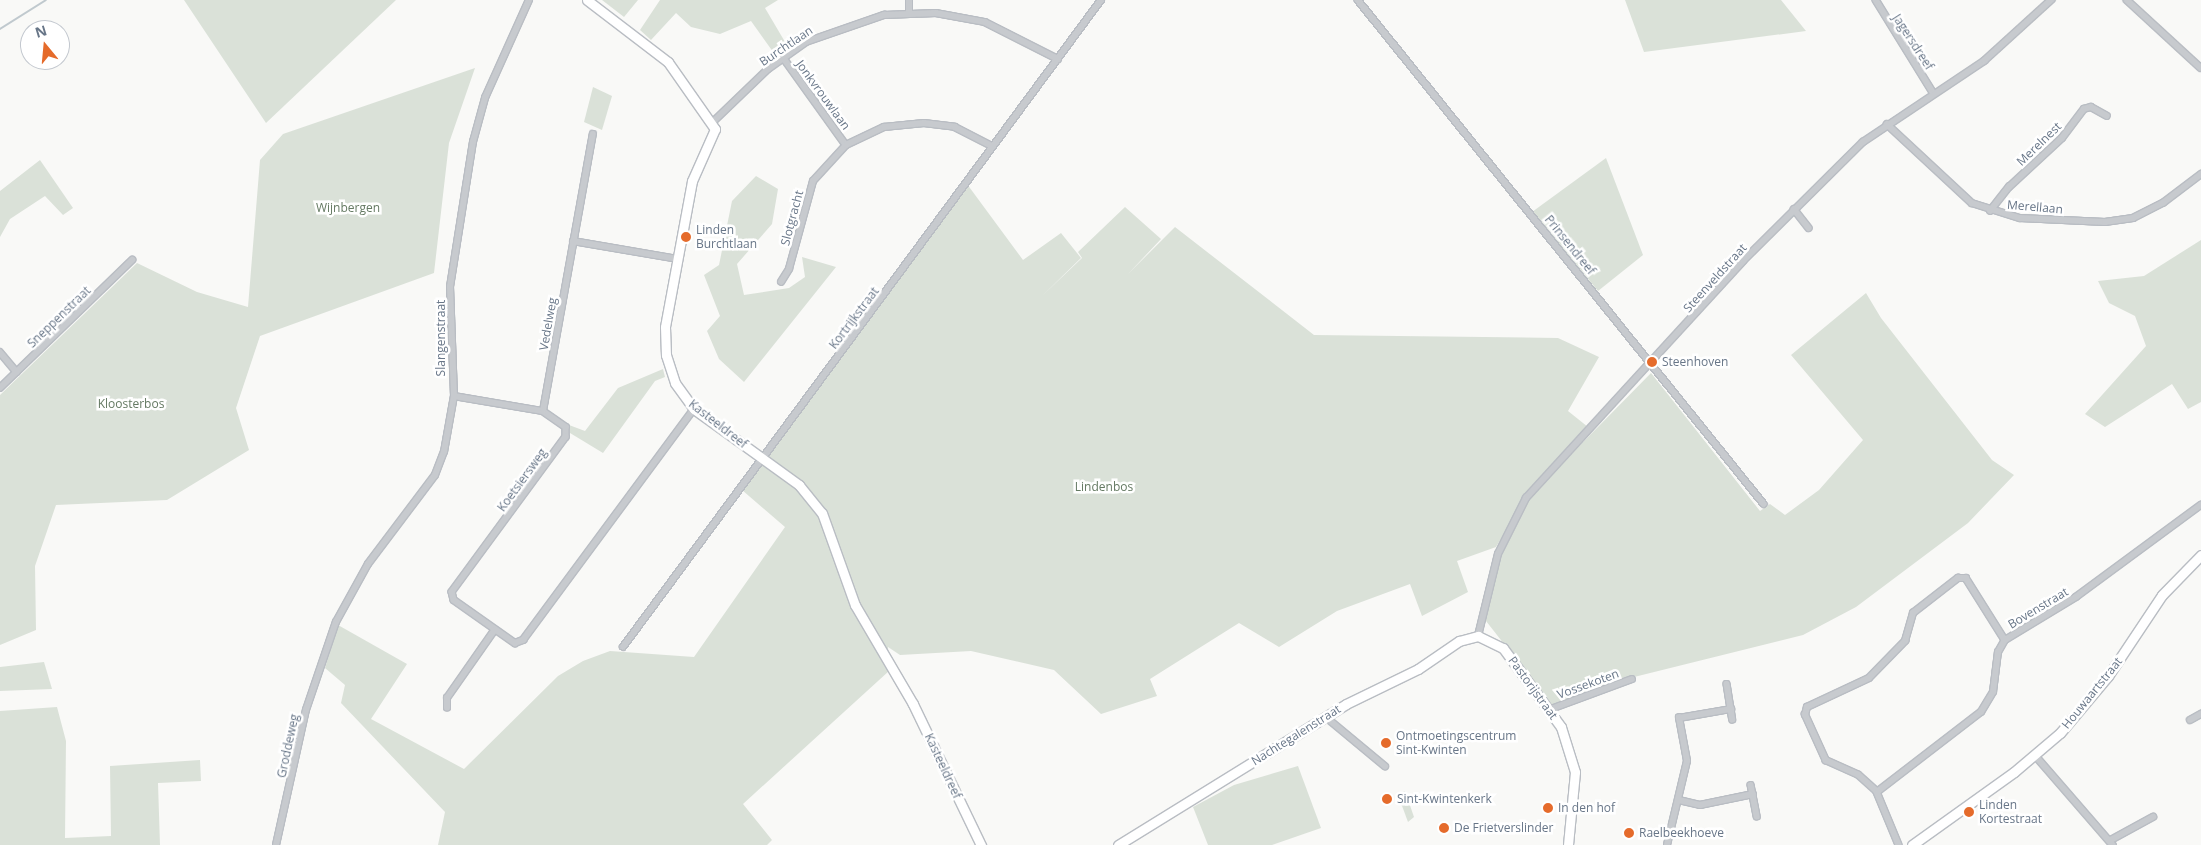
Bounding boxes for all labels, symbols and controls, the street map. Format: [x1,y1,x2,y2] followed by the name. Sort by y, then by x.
[1890,11,1936,73] street label: Jagersdreef
[20,20,70,70] north arrow
[33,20,49,42] text: N
[757,23,815,69] street label: Burchtlaan
[793,57,853,133] street label: Jonkvrouwlaan
[2014,119,2064,169] street label: Merelnest
[778,189,806,247] street label: Slotgracht
[2007,197,2063,217] street label: Merellaan
[316,201,380,215] park label: Wijnbergen
[1542,212,1598,278] street label: Prinsendreef
[696,223,757,251] place label: Linden Burchtlaan
[680,231,692,243] marker: Linden Burchtlaan
[1680,241,1750,315] street label: Steenveldstraat
[25,283,93,351] street label: Sneppenstraat
[826,284,882,352] street label: Kortrijkstraat
[536,296,560,352] street label: Vedelweg
[434,300,448,376] street label: Slangenstraat
[1662,355,1728,369] place label: Steenhoven
[1646,356,1658,368] marker: Steenhoven
[98,397,164,411] park label: Kloosterbos
[686,397,750,451] street label: Kasteeldreef
[494,446,550,514] street label: Koetsiersweg
[1075,480,1133,494] park label: Lindenbos
[2005,584,2071,632] street label: Bovenstraat
[1505,654,1561,722] street label: Pastorijstraat
[2059,654,2125,732] street label: Houwaartstraat
[1555,666,1621,702] street label: Vossekoten
[1249,702,1343,768] street label: Nachtegalenstraat
[274,713,302,779] street label: Groddeweg
[1396,729,1516,757] place label: Ontmoetingscentrum Sint-Kwinten
[922,731,964,801] street label: Kasteeldreef
[1380,737,1392,749] marker: Ontmoetingscentrum Sint-Kwinten
[1397,792,1492,806] place label: Sint-Kwintenkerk
[1381,793,1393,805] marker: Sint-Kwintenkerk
[1979,798,2042,826] place label: Linden Kortestraat
[1558,801,1615,815] place label: In den hof
[1542,802,1554,814] marker: In den hof
[1963,806,1975,818] marker: Linden Kortestraat
[1454,821,1553,835] place label: De Frietverslinder
[1438,822,1450,834] marker: De Frietverslinder
[1639,826,1724,840] place label: Raelbeekhoeve
[1623,827,1635,839] marker: Raelbeekhoeve

